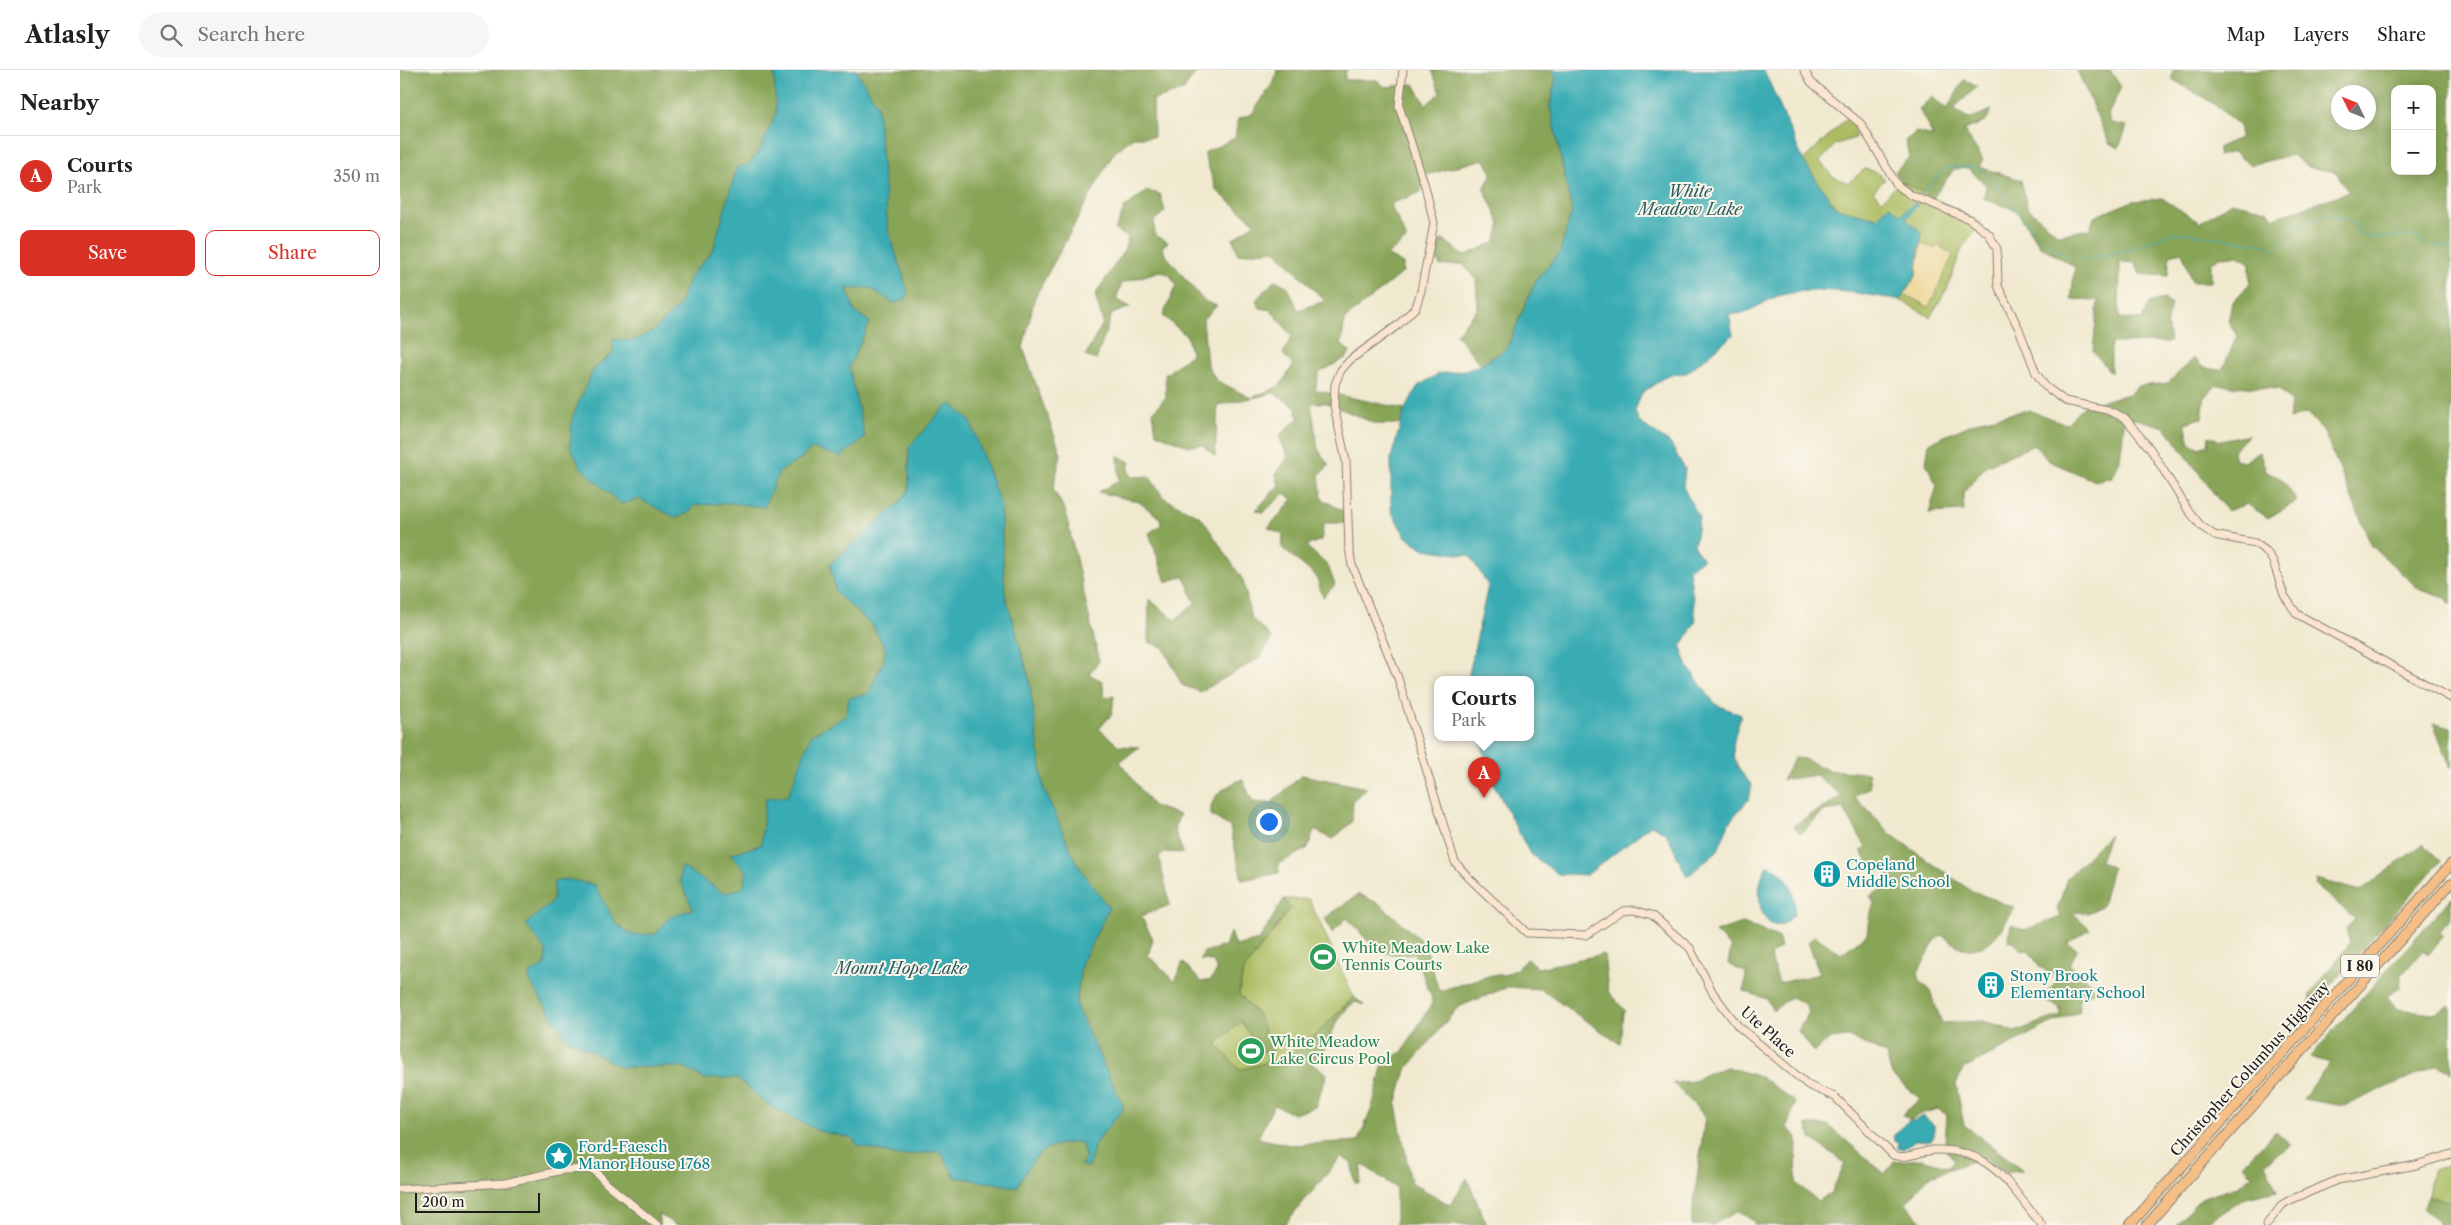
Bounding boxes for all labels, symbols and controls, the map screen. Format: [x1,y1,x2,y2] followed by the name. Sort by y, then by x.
[139,12,489,57] search box
[25,20,109,49] text: Atlasly
[157,21,185,49] icon: search
[197,23,305,46] text: Search here
[2227,24,2265,46] text: Map
[2293,24,2349,46] text: Layers
[2377,24,2426,46] text: Share
[2331,85,2376,130] north arrow
[2391,85,2436,175] map controls
[2391,85,2436,130] button: +
[20,90,99,115] text: Nearby
[2391,130,2436,175] button: −
[67,154,133,177] text: Courts
[30,166,42,186] text: A
[333,166,380,186] text: 350 m
[67,177,102,197] text: Park
[1636,181,1743,219] water label: White Meadow Lake
[20,230,195,276] button: Save
[205,230,380,276] button: Share
[1434,676,1534,741] popup
[1451,687,1517,710] text: Courts
[1451,710,1486,730] text: Park
[1468,757,1500,798] pin: A
[1256,809,1282,835] your location
[1846,855,1950,891] place label: Copeland Middle School
[1812,859,1842,889] building icon: Copeland Middle School
[1341,938,1490,974] place label: White Meadow Lake Tennis Courts
[1308,942,1338,972] sports icon: White Meadow Lake Tennis Courts
[2341,954,2379,978] road number: I 80
[833,958,968,978] water label: Mount Hope Lake
[2010,966,2146,1002] place label: Stony Brook Elementary School
[1976,970,2006,1000] building icon: Stony Brook Elementary School
[2166,977,2334,1160] street label: Christopher Columbus Highway
[1737,1002,1800,1061] street label: Ute Place
[1269,1032,1391,1068] place label: White Meadow Lake Circus Pool
[1236,1036,1266,1066] sports icon: White Meadow Lake Circus Pool
[578,1137,711,1173] place label: Ford-Faesch Manor House 1768
[544,1141,574,1171] place icon: Ford-Faesch Manor House 1768
[415,1190,540,1213] scale bar
[422,1193,465,1211] text: 200 m

